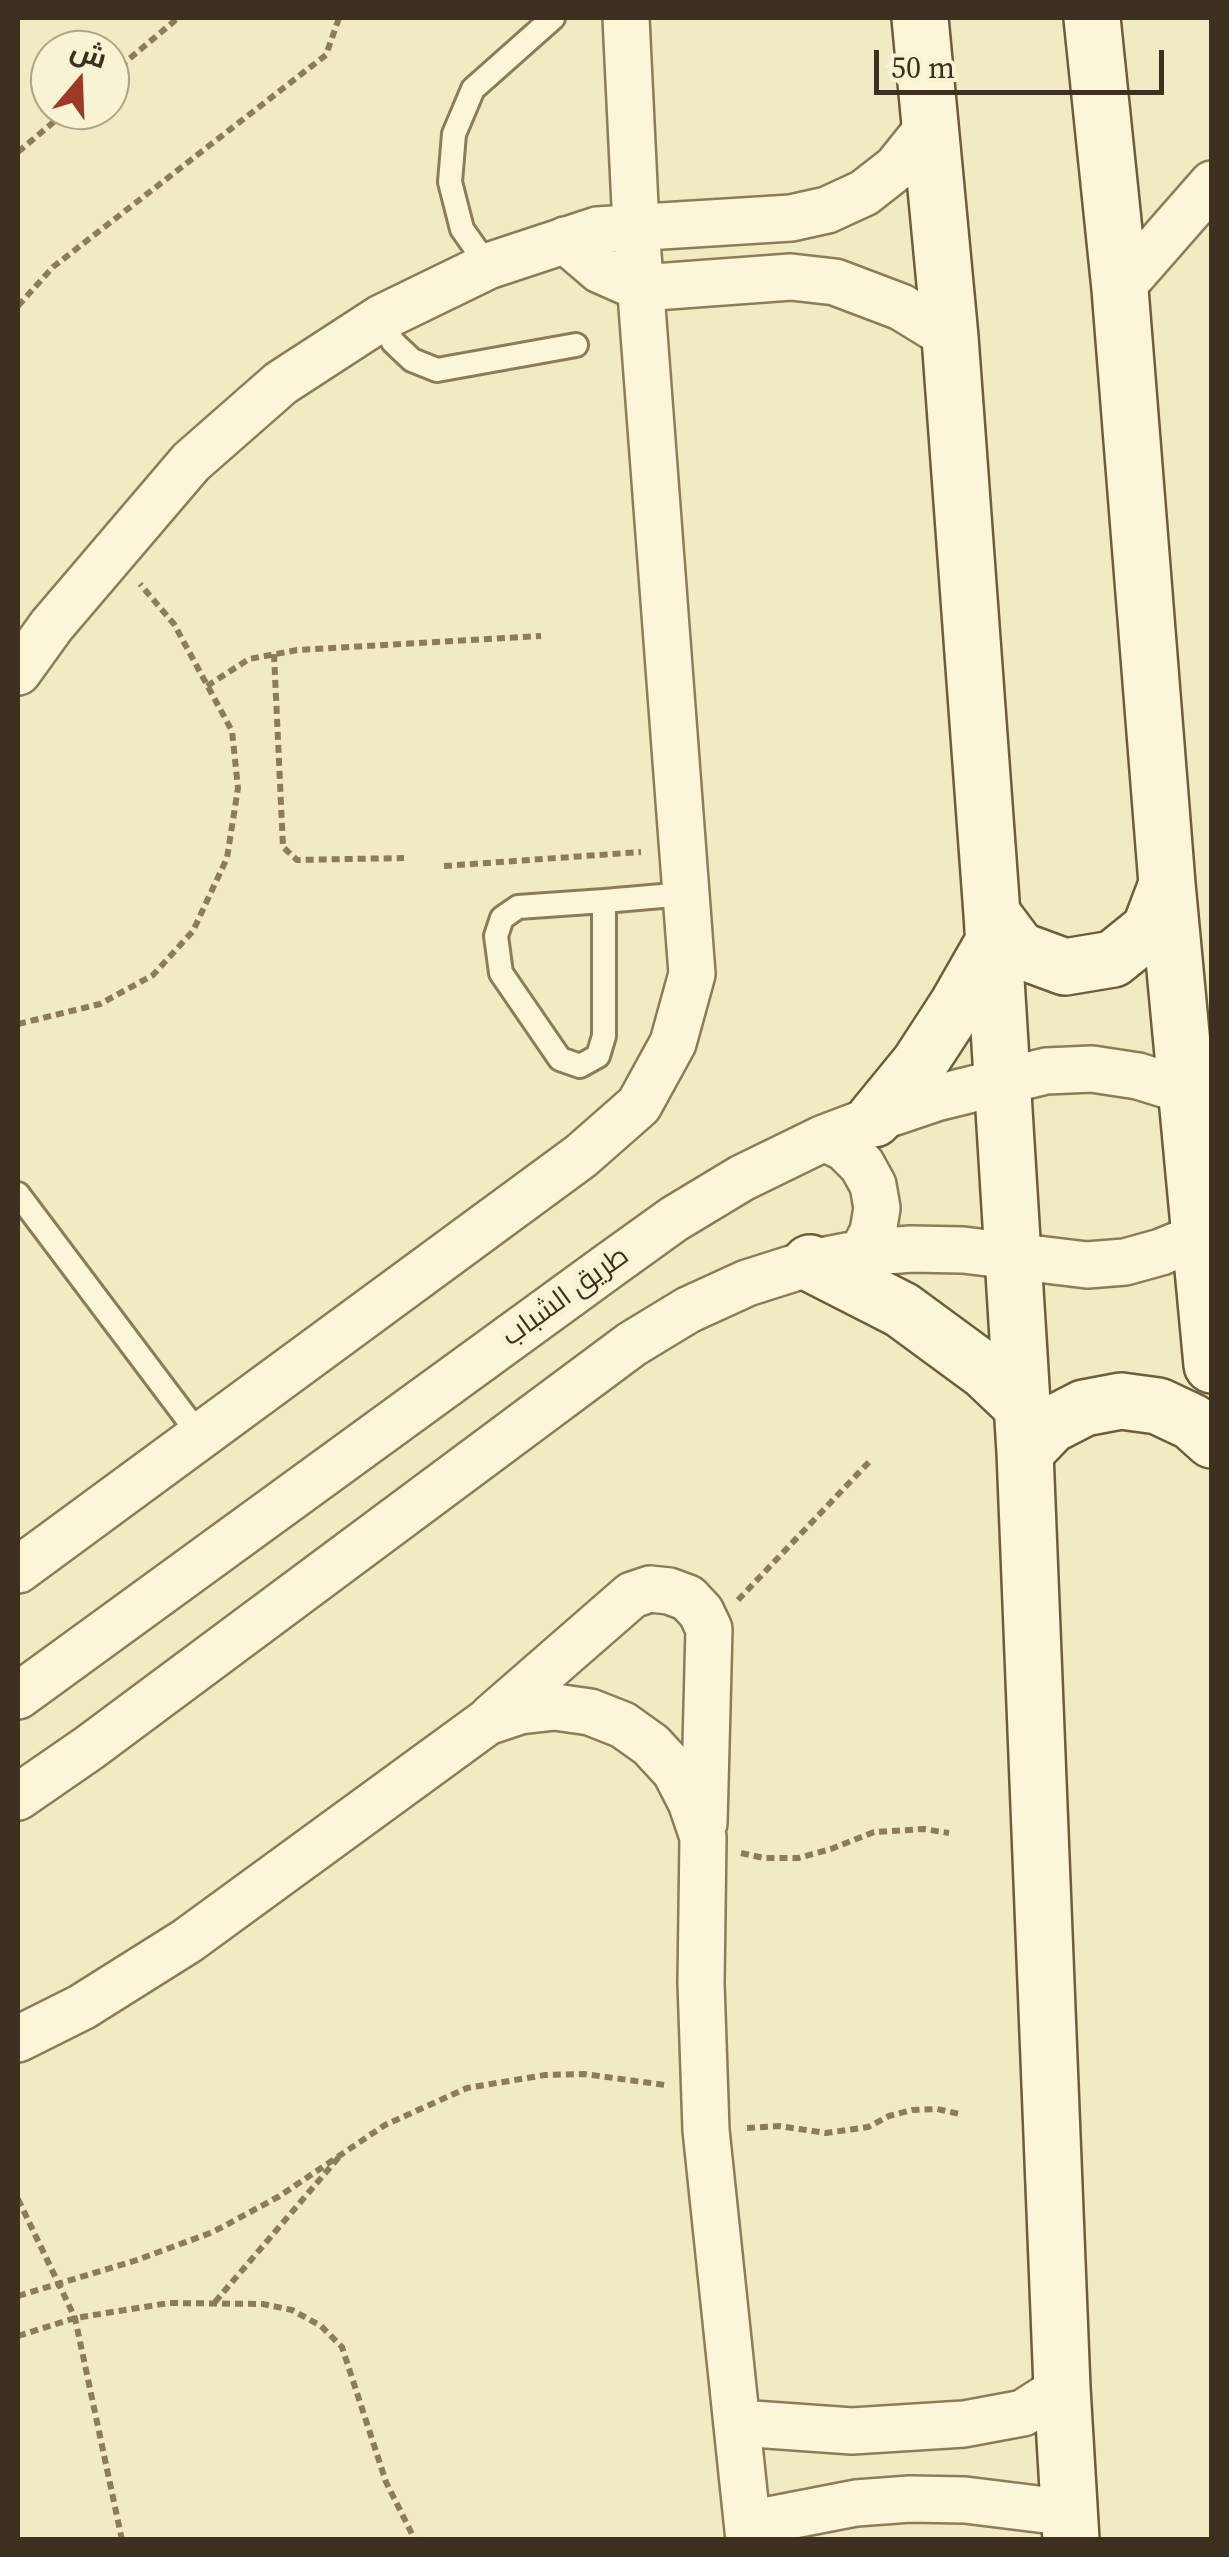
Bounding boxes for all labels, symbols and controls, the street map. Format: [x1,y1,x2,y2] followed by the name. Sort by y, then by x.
[30,30,130,130] north arrow
[66,30,112,77] text: ش
[879,30,1169,92] scale bar
[891,47,955,88] text: 50 m
[496,1240,636,1354] street label: طريق الشباب

